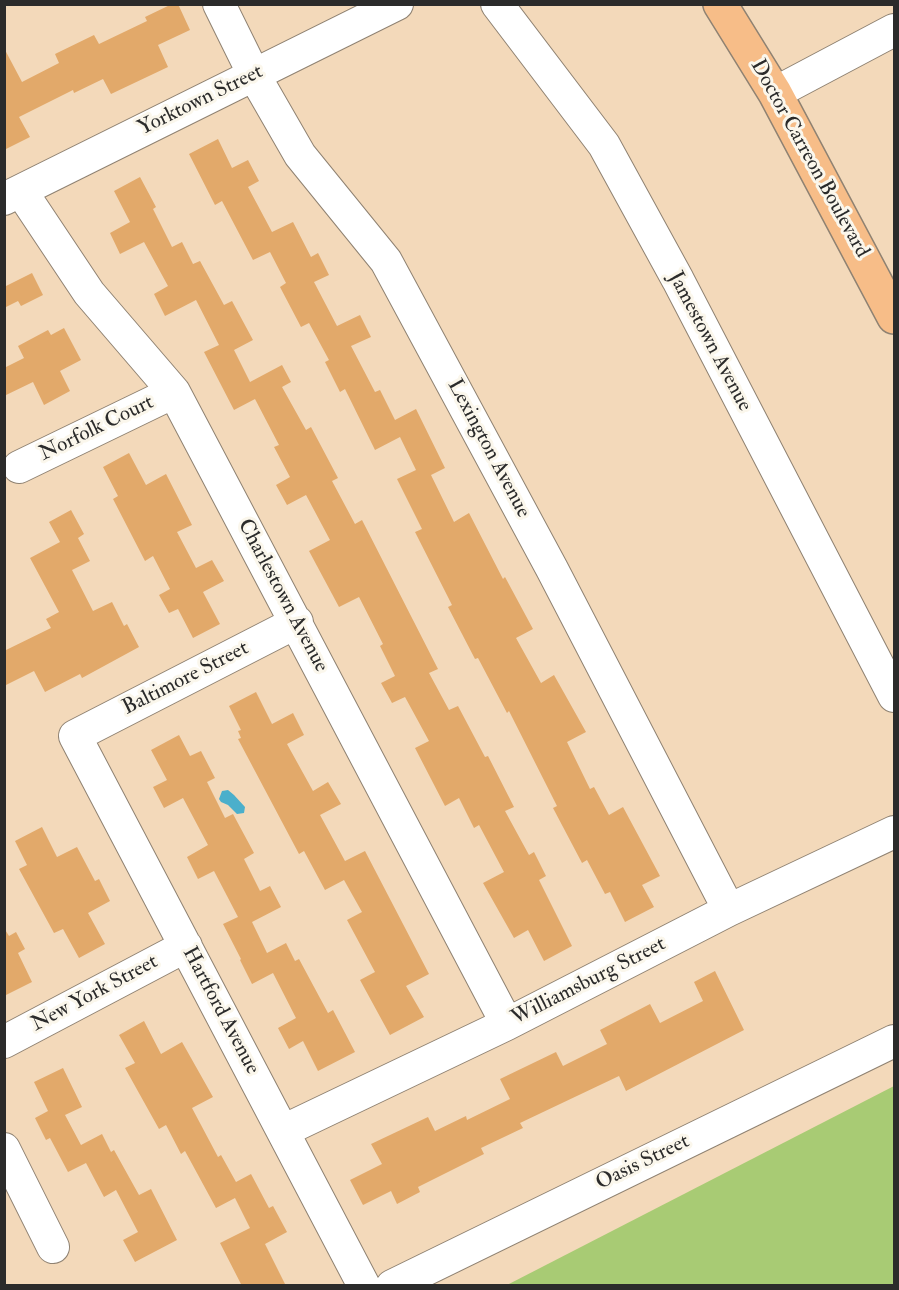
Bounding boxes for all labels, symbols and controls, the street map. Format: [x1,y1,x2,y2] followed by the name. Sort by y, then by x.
[744,55,874,263] street label: Doctor Carreon Boulevard
[135,60,267,142] street label: Yorktown Street
[662,268,756,416] street label: Jamestown Avenue
[441,376,535,522] street label: Lexington Avenue
[36,391,158,467] street label: Norfolk Court
[231,515,333,677] street label: Charlestown Avenue
[119,636,253,722] street label: Baltimore Street
[508,932,670,1032] street label: Williamsburg Street
[176,943,264,1079] street label: Hartford Avenue
[27,950,163,1038] street label: New York Street
[592,1130,694,1196] street label: Oasis Street

